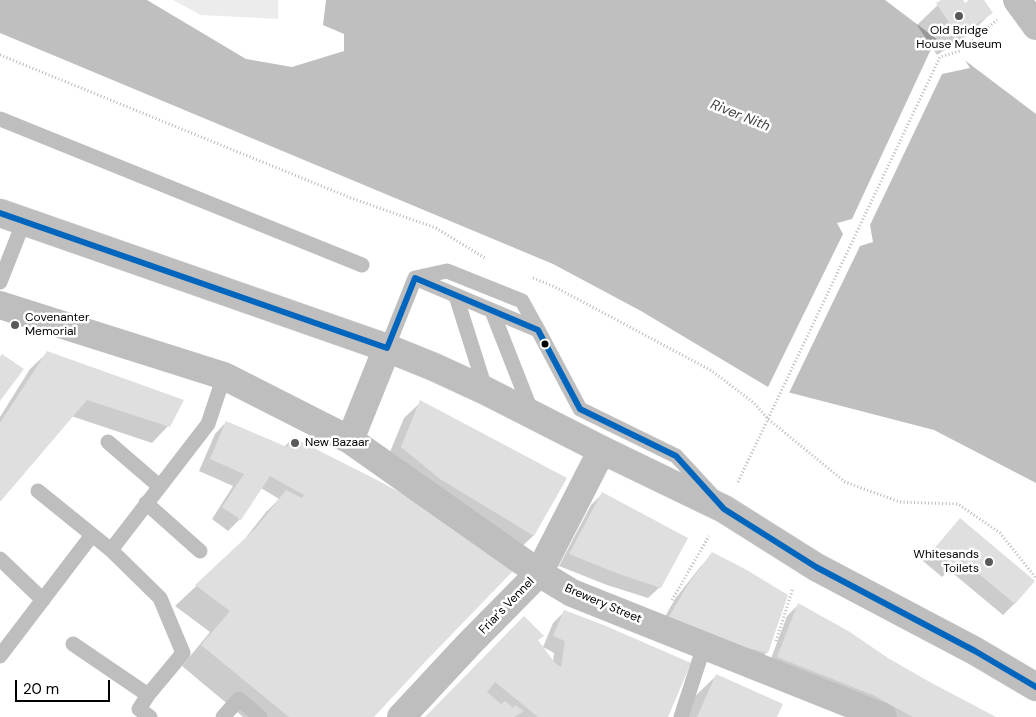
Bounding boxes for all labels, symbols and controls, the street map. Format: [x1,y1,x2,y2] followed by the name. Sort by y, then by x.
[953,10,965,22] marker: Old Bridge House Museum
[916,24,1002,52] place label: Old Bridge House Museum
[708,96,772,136] water label: River Nith
[25,311,89,339] place label: Covenanter Memorial
[9,319,21,331] marker: Covenanter Memorial
[540,339,550,349] unlabelled marker
[305,436,369,450] place label: New Bazaar
[289,437,301,449] marker: New Bazaar
[913,548,979,576] place label: Whitesands Toilets
[983,556,995,568] marker: Whitesands Toilets
[476,575,538,637] street label: Friar's Vennel
[562,581,644,627] street label: Brewery Street
[18,670,112,702] scale bar
[23,679,59,699] text: 20 m

